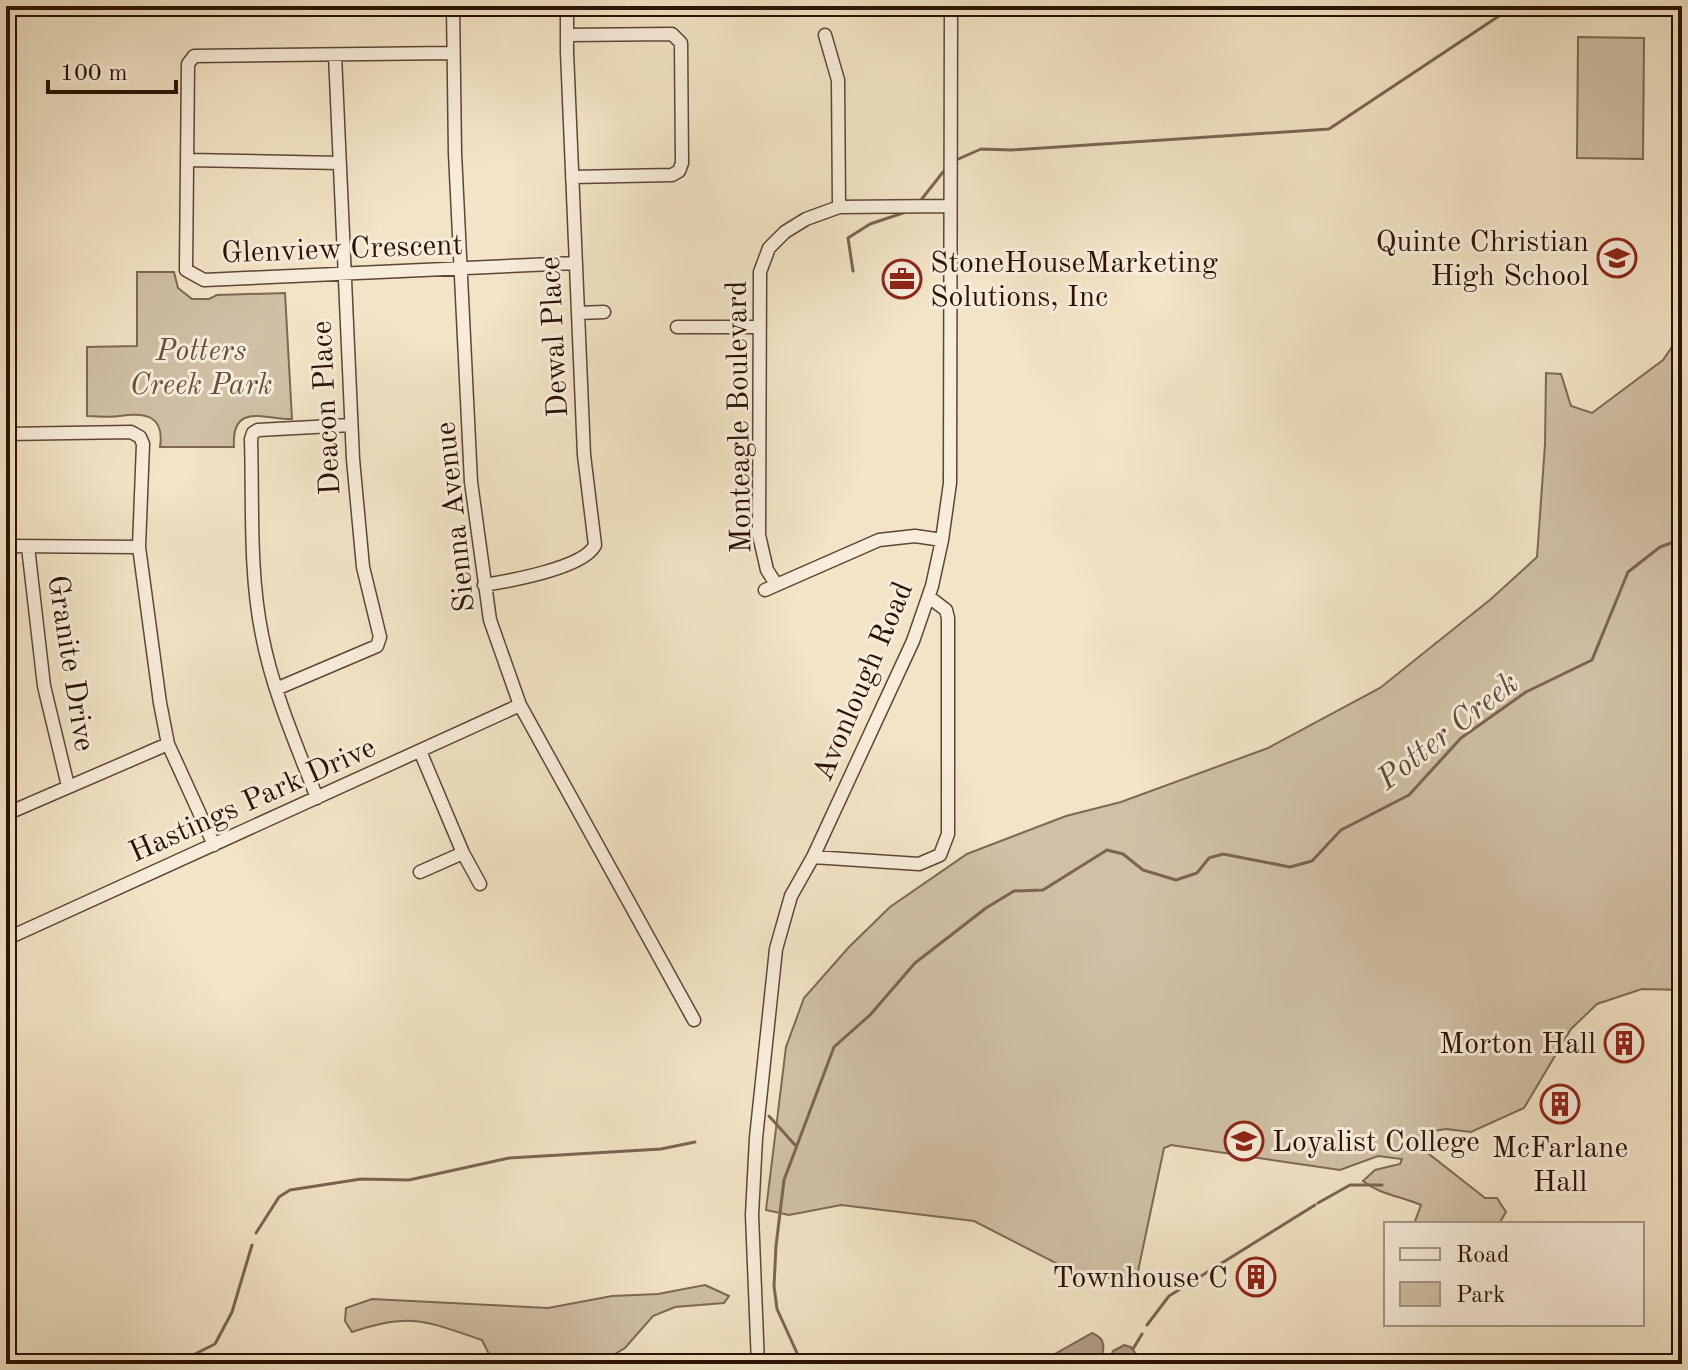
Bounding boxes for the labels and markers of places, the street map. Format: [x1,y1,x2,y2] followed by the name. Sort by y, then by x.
[1376,228,1589,292] place label: Quinte Christian High School
[1596,237,1638,279] school or university icon: Quinte Christian High School
[930,249,1218,313] place label: StoneHouseMarketing Solutions, Inc
[881,258,923,300] office icon: StoneHouseMarketing Solutions, Inc
[1603,1022,1645,1064] building icon: Morton Hall
[1439,1030,1596,1060] place label: Morton Hall
[1539,1083,1581,1125] building icon: McFarlane Hall
[1223,1120,1265,1162] school or university icon: Loyalist College
[1272,1128,1480,1158] place label: Loyalist College
[1492,1134,1628,1198] place label: McFarlane Hall
[1235,1256,1277,1298] building icon: Townhouse C
[1052,1264,1228,1294] place label: Townhouse C

